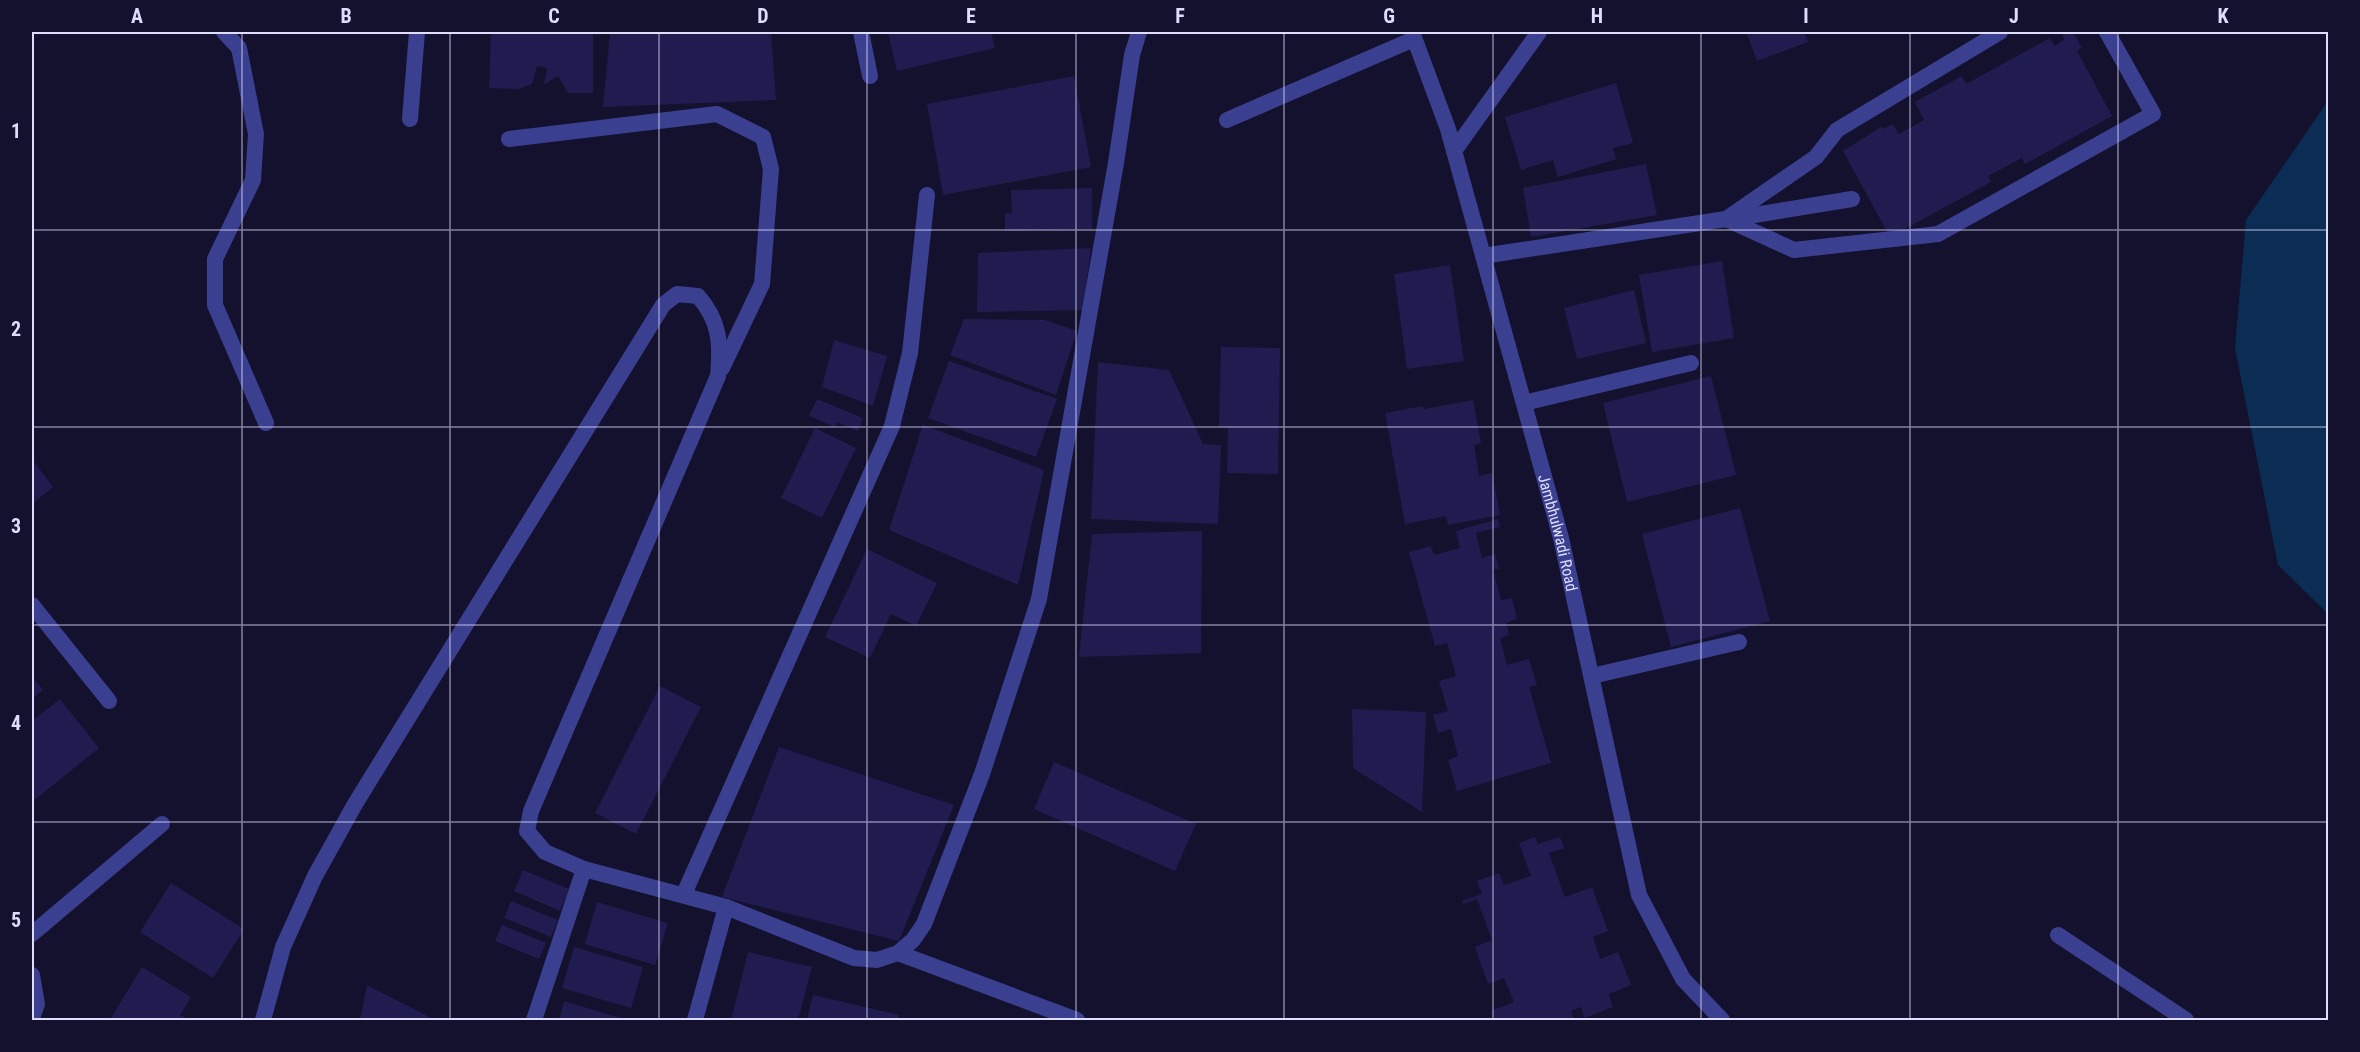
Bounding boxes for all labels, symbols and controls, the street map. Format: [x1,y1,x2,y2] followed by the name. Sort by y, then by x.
[131,4,143,28] text: A
[340,4,352,28] text: B
[548,4,560,28] text: C
[757,4,769,28] text: D
[966,4,976,28] text: E
[1175,4,1185,28] text: F
[1383,4,1395,28] text: G
[1591,4,1603,28] text: H
[1803,4,1809,28] text: I
[2009,4,2019,28] text: J
[2217,4,2229,28] text: K
[11,119,21,143] text: 1
[11,317,21,341] text: 2
[1534,472,1581,593] street label: Jambhulwadi Road
[11,514,21,538] text: 3
[11,711,21,735] text: 4
[11,908,21,932] text: 5

